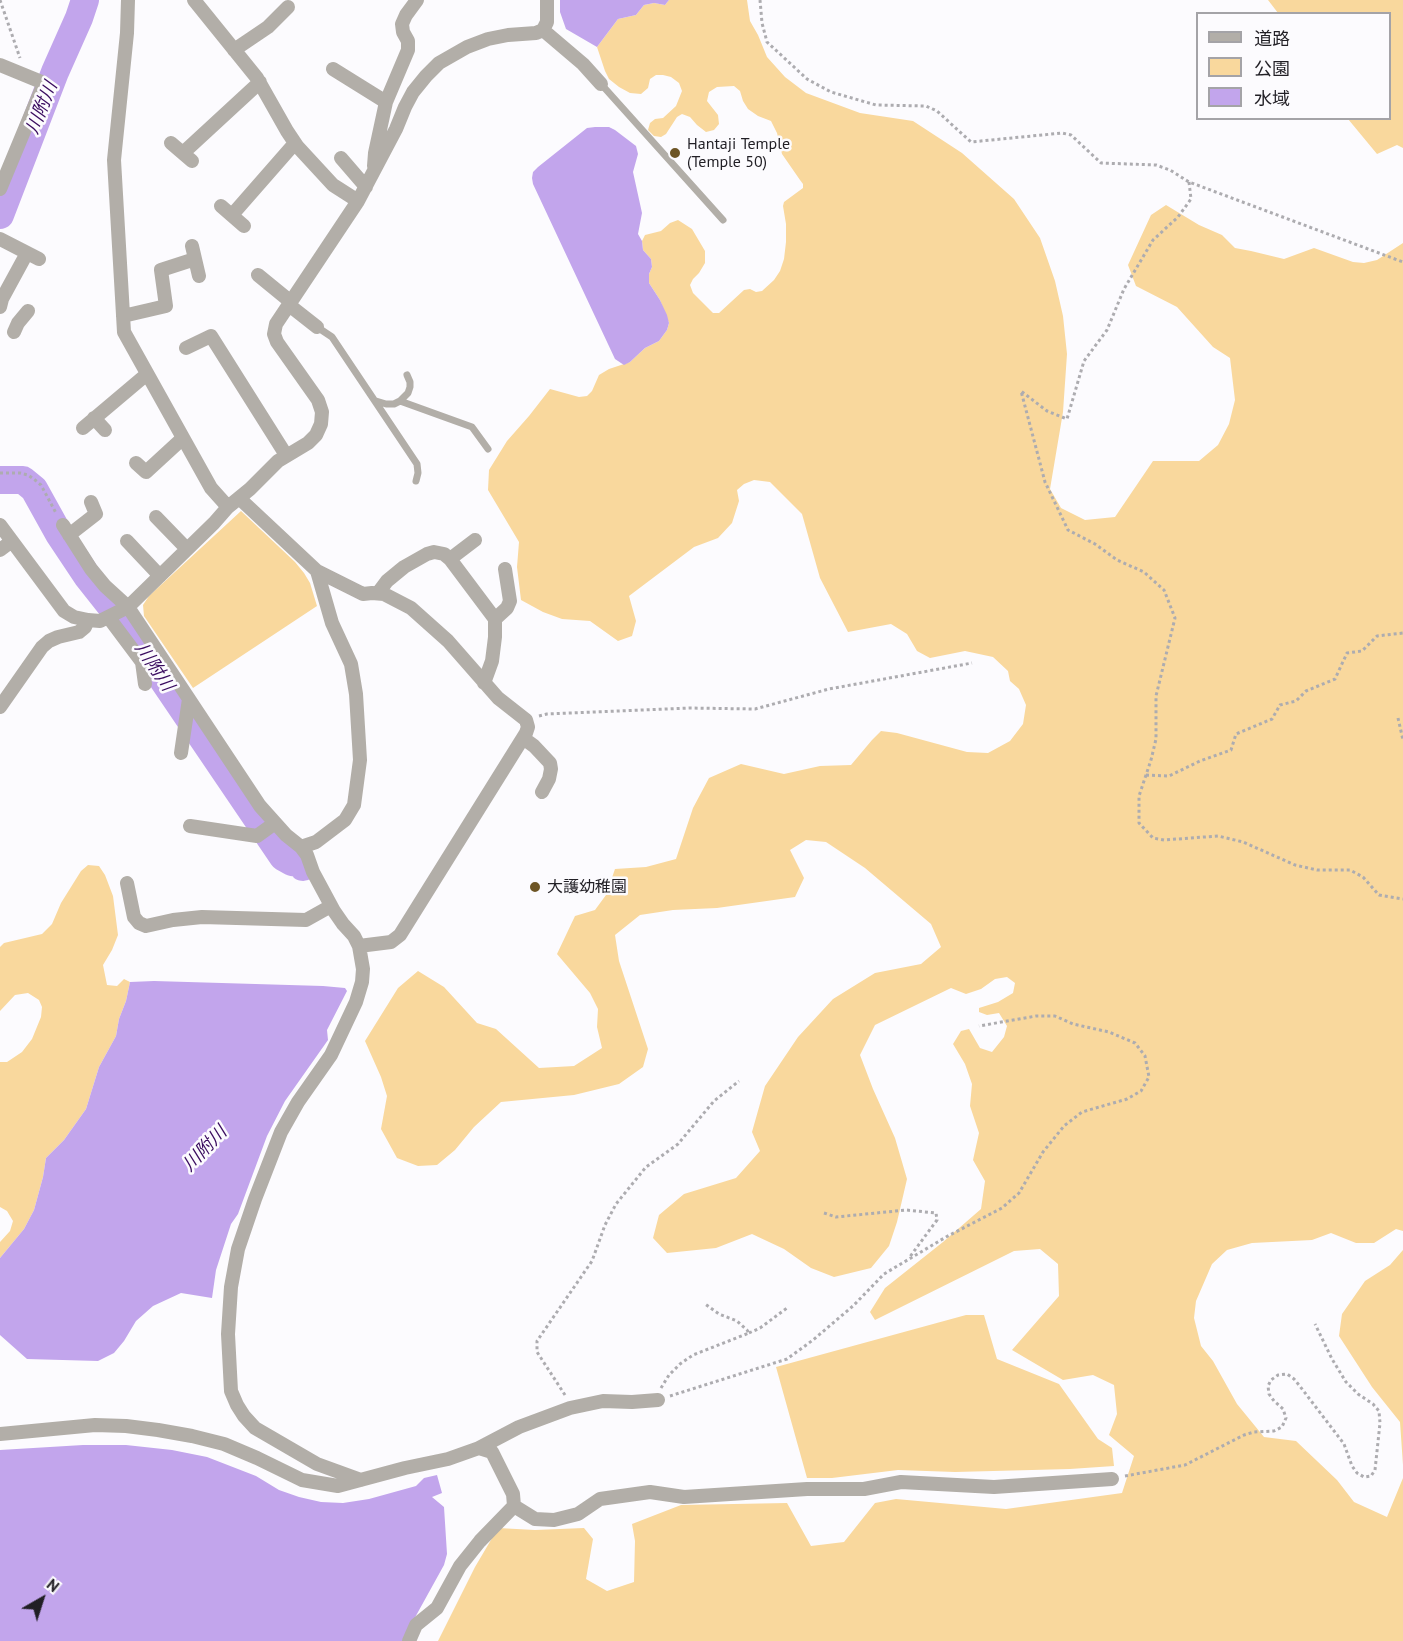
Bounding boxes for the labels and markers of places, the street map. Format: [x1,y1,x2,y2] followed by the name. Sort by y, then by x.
[687,134,790,172] place label: Hantaji Temple (Temple 50)
[668,146,682,160] marker: Hantaji Temple (Temple 50)
[547,877,627,897] place label: 大護幼稚園
[528,880,542,894] marker: 大護幼稚園

